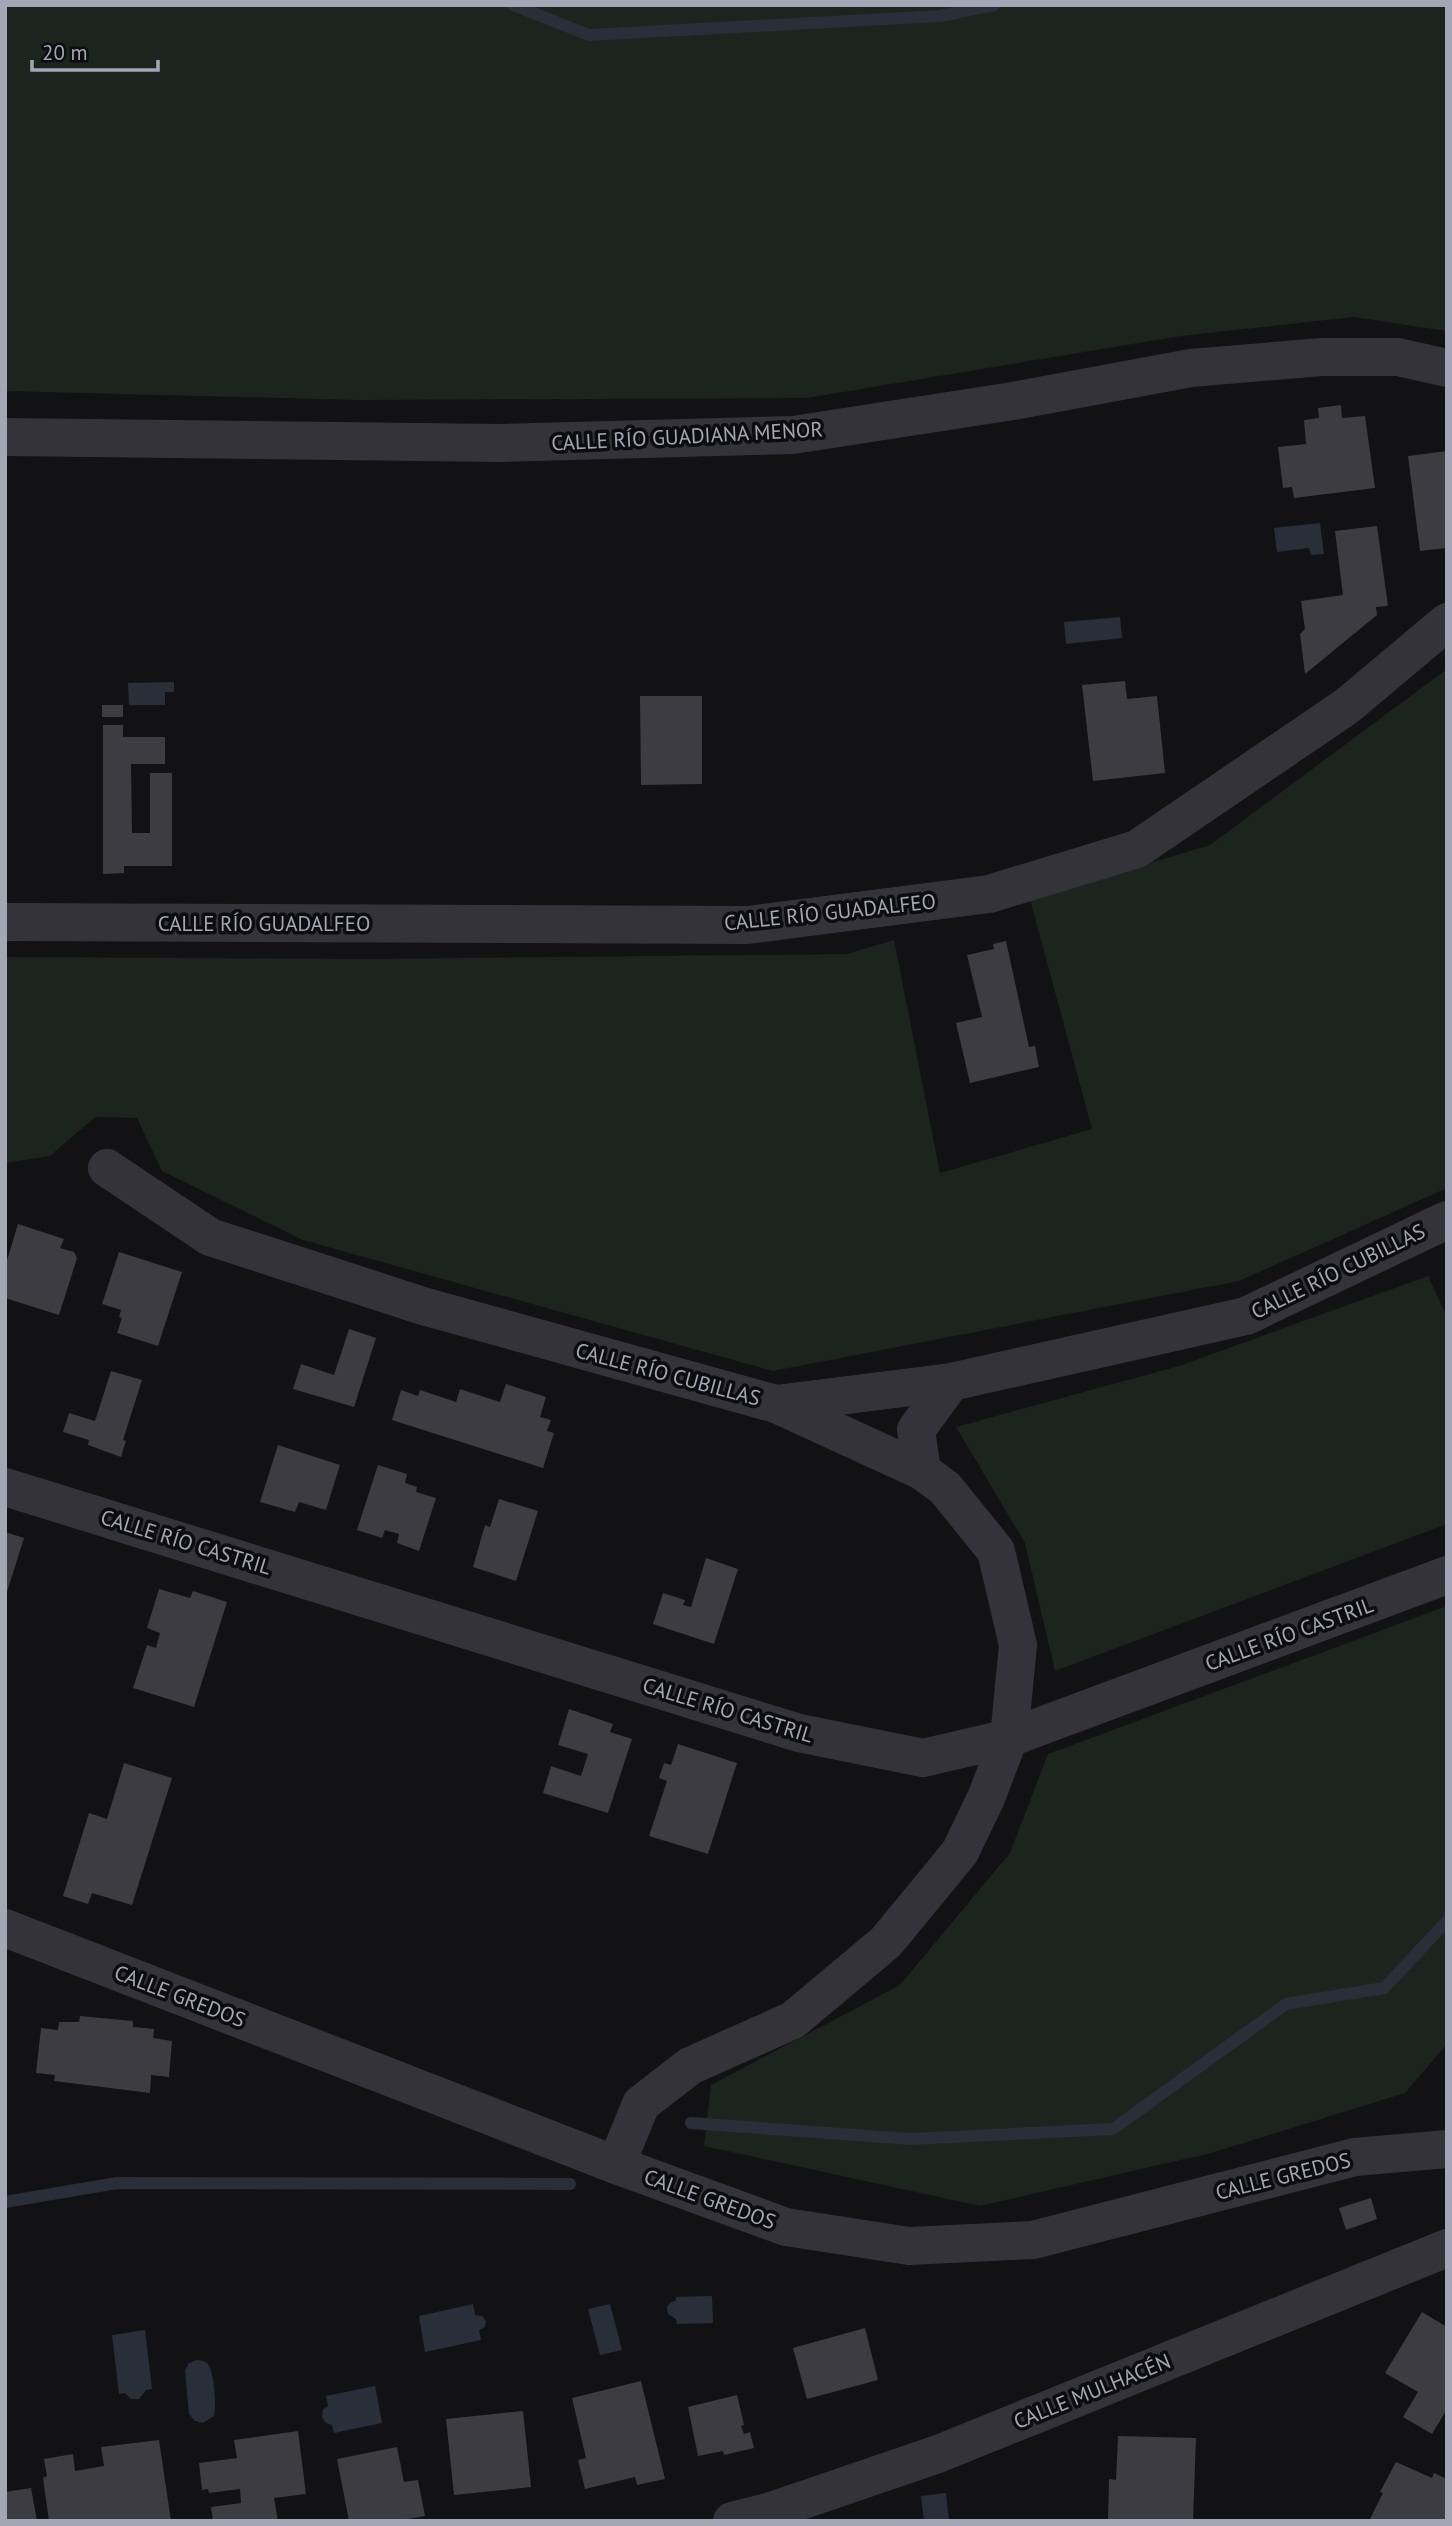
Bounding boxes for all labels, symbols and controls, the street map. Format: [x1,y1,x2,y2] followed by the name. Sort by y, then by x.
[32,28,158,72] scale bar
[42,39,88,66] text: 20 m
[551,415,823,457] street label: CALLE RÍO GUADIANA MENOR
[723,887,937,937] street label: CALLE RÍO GUADALFEO
[158,910,370,937] street label: CALLE RÍO GUADALFEO
[1247,1217,1429,1325] street label: CALLE RÍO CUBILLAS
[573,1336,763,1412] street label: CALLE RÍO CUBILLAS
[98,1503,275,1581] street label: CALLE RÍO CASTRIL
[1201,1591,1377,1677] street label: CALLE RÍO CASTRIL
[640,1671,817,1749] street label: CALLE RÍO CASTRIL
[111,1959,249,2033] street label: CALLE GREDOS
[1213,2146,1353,2206] street label: CALLE GREDOS
[640,2163,780,2235] street label: CALLE GREDOS
[1010,2347,1174,2435] street label: CALLE MULHACÉN

